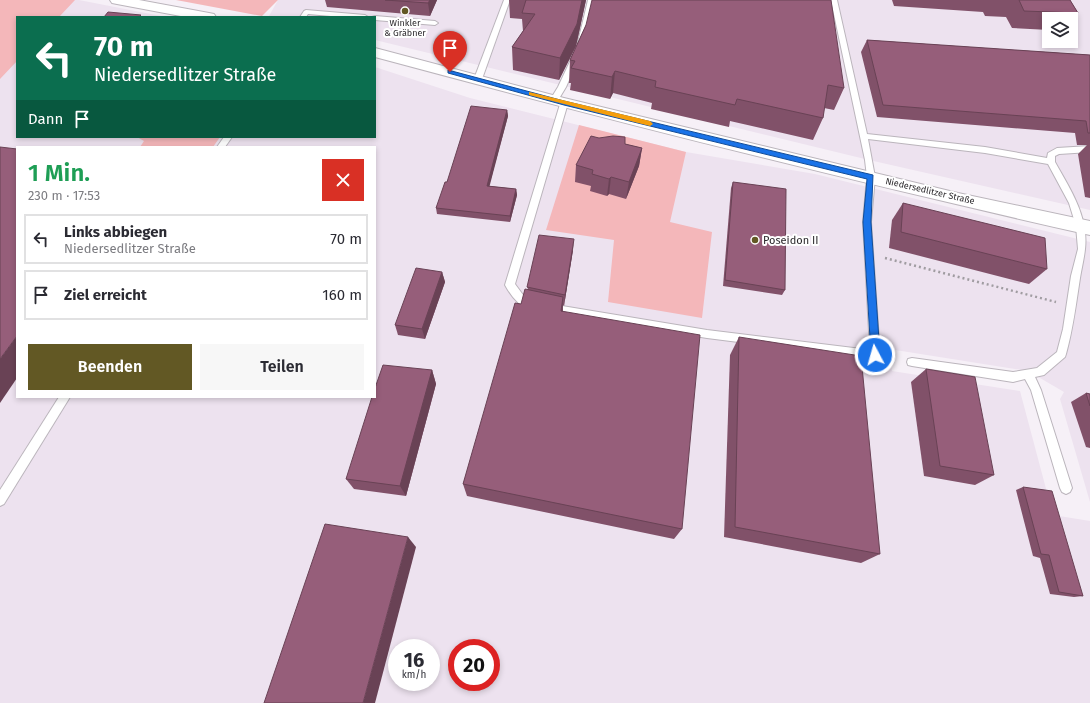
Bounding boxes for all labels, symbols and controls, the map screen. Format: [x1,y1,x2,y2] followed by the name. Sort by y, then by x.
[400,6,410,16] marker: Winkler & Gräbner
[1042,12,1078,48] map controls
[1042,12,1078,48] button: layers
[384,18,426,38] place label: Winkler & Gräbner
[94,30,153,63] text: 70 m
[433,31,467,72] pin
[28,32,80,84] icon: left
[439,37,461,59] icon: arrive
[94,64,276,86] text: Niedersedlitzer Straße
[71,108,93,130] icon: arrive
[28,110,63,128] text: Dann
[28,159,90,187] text: 1 Min.
[322,159,364,201] button: close
[884,176,976,206] street label: Niedersedlitzer Straße
[28,188,100,203] text: 230 m · 17:53
[64,223,167,241] text: Links abbiegen
[30,228,52,250] icon: left
[330,230,362,248] text: 70 m
[763,234,819,247] place label: Poseidon II
[750,235,760,245] marker: Poseidon II
[64,241,196,256] text: Niedersedlitzer Straße
[30,284,52,306] icon: arrive
[64,286,147,304] text: Ziel erreicht
[322,286,362,304] text: 160 m
[854,334,896,376] position arrow
[28,344,192,390] button: Beenden
[200,344,364,390] button: Teilen
[448,639,500,691] speed limit sign: 20
[404,648,424,672] text: 16
[402,669,426,681] text: km/h

